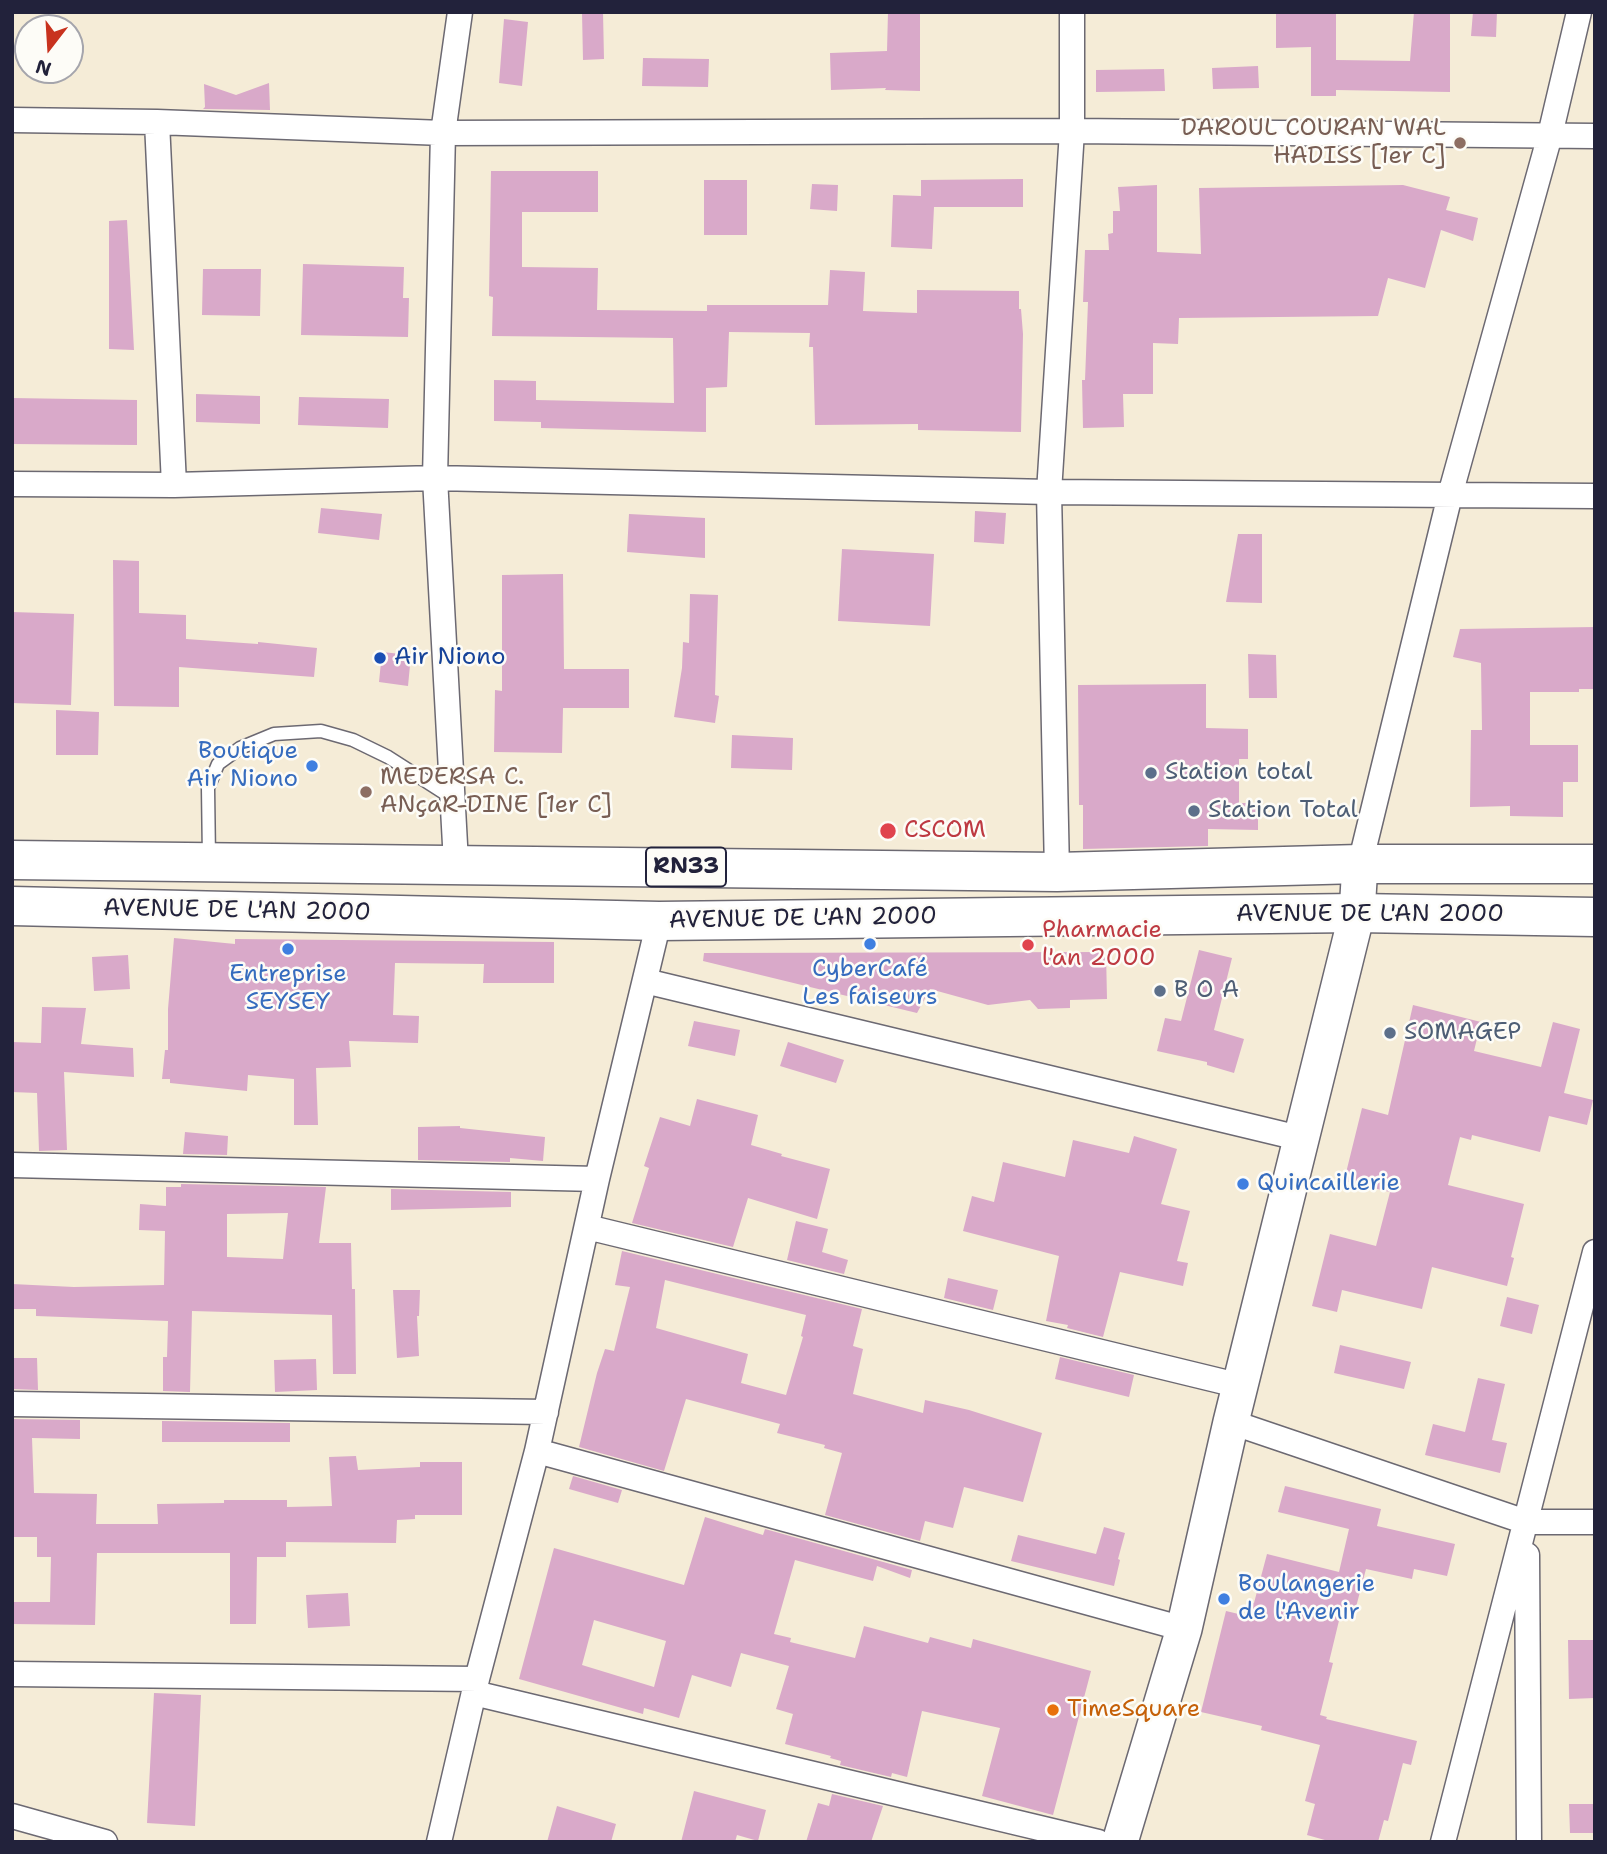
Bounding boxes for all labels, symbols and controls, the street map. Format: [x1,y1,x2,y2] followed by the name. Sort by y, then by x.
[14,14,84,84] north arrow
[32,53,54,82] text: N
[1181,115,1446,171] place label: DAROUL COURAN WAL HADISS [1er C]
[1452,135,1468,151] marker: DAROUL COURAN WAL HADISS [1er C]
[394,644,505,672] place label: Air Niono
[372,650,388,666] marker: Air Niono
[187,738,298,794] place label: Boutique Air Niono
[304,758,320,774] marker: Boutique Air Niono
[1165,759,1313,787] place label: Station total
[380,764,612,820] place label: MEDERSA C. ANçaR-DINE [1er C]
[1143,765,1159,781] marker: Station total
[358,784,374,800] marker: MEDERSA C. ANçaR-DINE [1er C]
[1208,797,1358,825] place label: Station Total
[1186,803,1202,819] marker: Station Total
[904,817,986,845] place label: CSCOM
[878,821,898,841] marker: CSCOM
[646,848,726,887] road number: RN33
[103,894,371,928] street label: AVENUE DE L'AN 2000
[1236,901,1504,929] street label: AVENUE DE L'AN 2000
[669,902,937,936] street label: AVENUE DE L'AN 2000
[1042,917,1162,973] place label: Pharmacie l'an 2000
[862,936,878,952] marker: CyberCafé Les faiseurs
[1020,937,1036,953] marker: Pharmacie l'an 2000
[280,941,296,957] marker: Entreprise SEYSEY
[802,956,938,1012] place label: CyberCafé Les faiseurs
[229,961,347,1017] place label: Entreprise SEYSEY
[1174,977,1239,1005] place label: B O A
[1152,983,1168,999] marker: B O A
[1404,1019,1521,1047] place label: SOMAGEP
[1382,1025,1398,1041] marker: SOMAGEP
[1257,1170,1400,1198] place label: Quincaillerie
[1235,1176,1251,1192] marker: Quincaillerie
[1238,1571,1375,1627] place label: Boulangerie de l'Avenir
[1216,1591,1232,1607] marker: Boulangerie de l'Avenir
[1067,1696,1200,1724] place label: TimeSquare
[1045,1702,1061,1718] marker: TimeSquare

